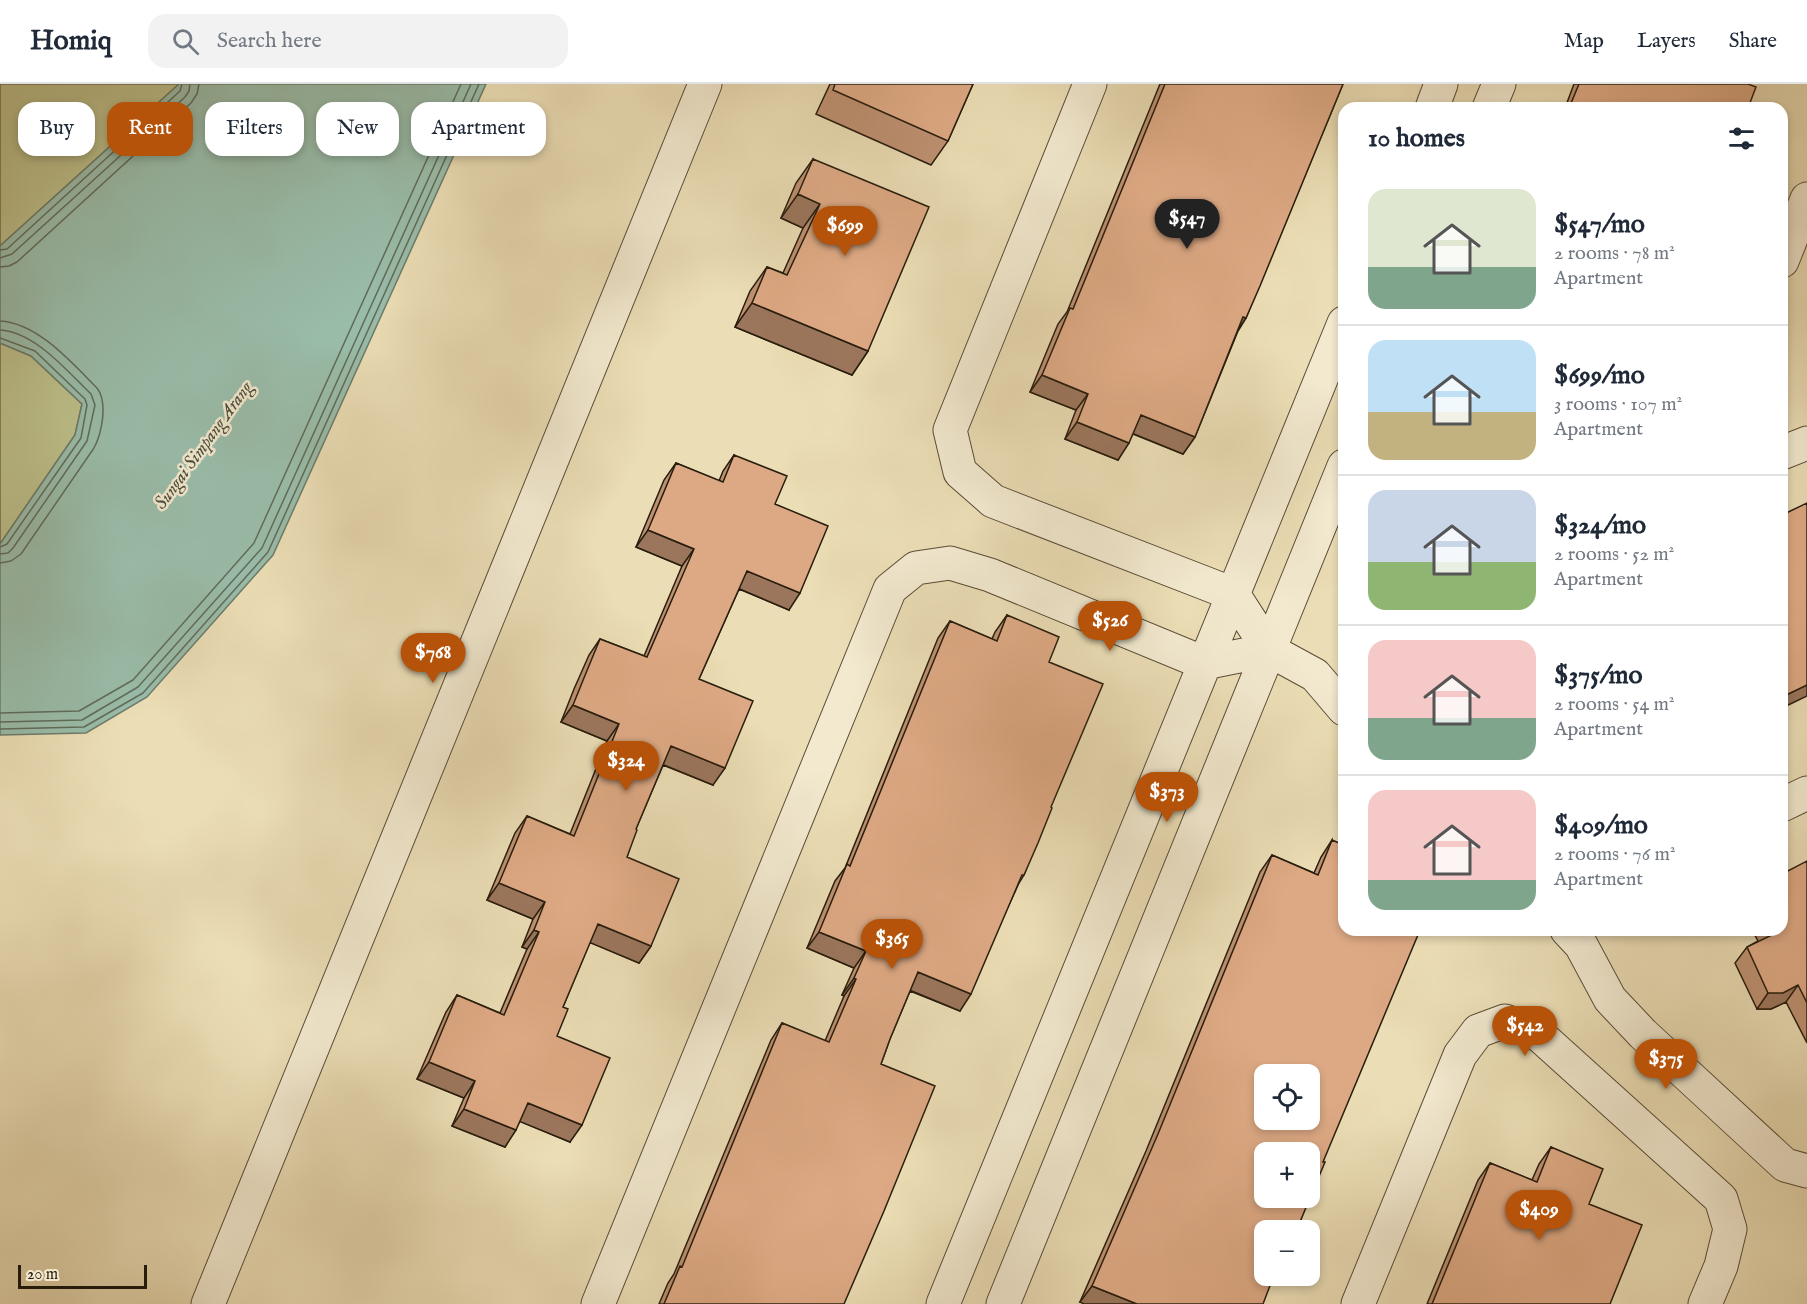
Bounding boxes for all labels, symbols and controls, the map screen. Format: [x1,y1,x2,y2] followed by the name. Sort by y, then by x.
[148,14,568,68] search box
[30,24,112,59] text: Homiq
[169,25,202,58] icon: search
[217,27,322,55] text: Search here
[1564,28,1604,55] text: Map
[1637,28,1696,55] text: Layers
[1729,28,1777,55] text: Share
[18,102,95,156] chip: Buy
[107,102,193,156] chip: Rent
[205,102,304,156] chip: Filters
[316,102,399,156] chip: New
[411,102,546,156] chip: Apartment
[1368,122,1465,155] text: 10 homes
[1725,122,1758,155] icon: filters
[1151,199,1223,250] pin: $547
[809,206,881,257] pin: $699
[1169,206,1205,231] text: $547
[1554,208,1645,241] text: $547/mo
[827,213,863,238] text: $699
[1416,213,1488,285] icon: home
[1554,241,1675,266] text: 2 rooms · 78 m²
[1554,266,1643,291] text: Apartment
[1554,359,1645,392] text: $699/mo
[1416,364,1488,436] icon: home
[150,377,259,514] water label: Sungai Simpang Arang
[1554,392,1682,417] text: 3 rooms · 107 m²
[1554,417,1643,442] text: Apartment
[1554,509,1646,542] text: $324/mo
[1416,514,1488,586] icon: home
[1554,542,1674,567] text: 2 rooms · 52 m²
[1554,567,1643,592] text: Apartment
[1074,601,1146,652] pin: $526
[1092,608,1128,633] text: $526
[397,633,469,684] pin: $768
[415,640,451,665] text: $768
[1554,659,1643,692] text: $375/mo
[1416,664,1488,736] icon: home
[1554,692,1675,717] text: 2 rooms · 54 m²
[1554,717,1643,742] text: Apartment
[590,741,662,792] pin: $324
[607,748,645,773] text: $324
[1131,772,1203,823] pin: $373
[1149,779,1185,804] text: $373
[1554,809,1648,842] text: $409/mo
[1416,814,1488,886] icon: home
[1554,842,1675,867] text: 2 rooms · 76 m²
[1554,867,1643,892] text: Apartment
[856,919,928,970] pin: $365
[875,926,909,951] text: $365
[1489,1006,1561,1057] pin: $542
[1506,1013,1544,1038] text: $542
[1630,1039,1702,1090] pin: $375
[1648,1046,1684,1071] text: $375
[1254,1064,1320,1286] map controls
[1254,1064,1320,1130] button: locate
[1254,1142,1320,1208] button: +
[1503,1190,1575,1241] pin: $409
[1519,1197,1559,1222] text: $409
[1254,1220,1320,1286] button: −
[18,1262,147,1290] scale bar
[27,1265,58,1285] text: 20 m

